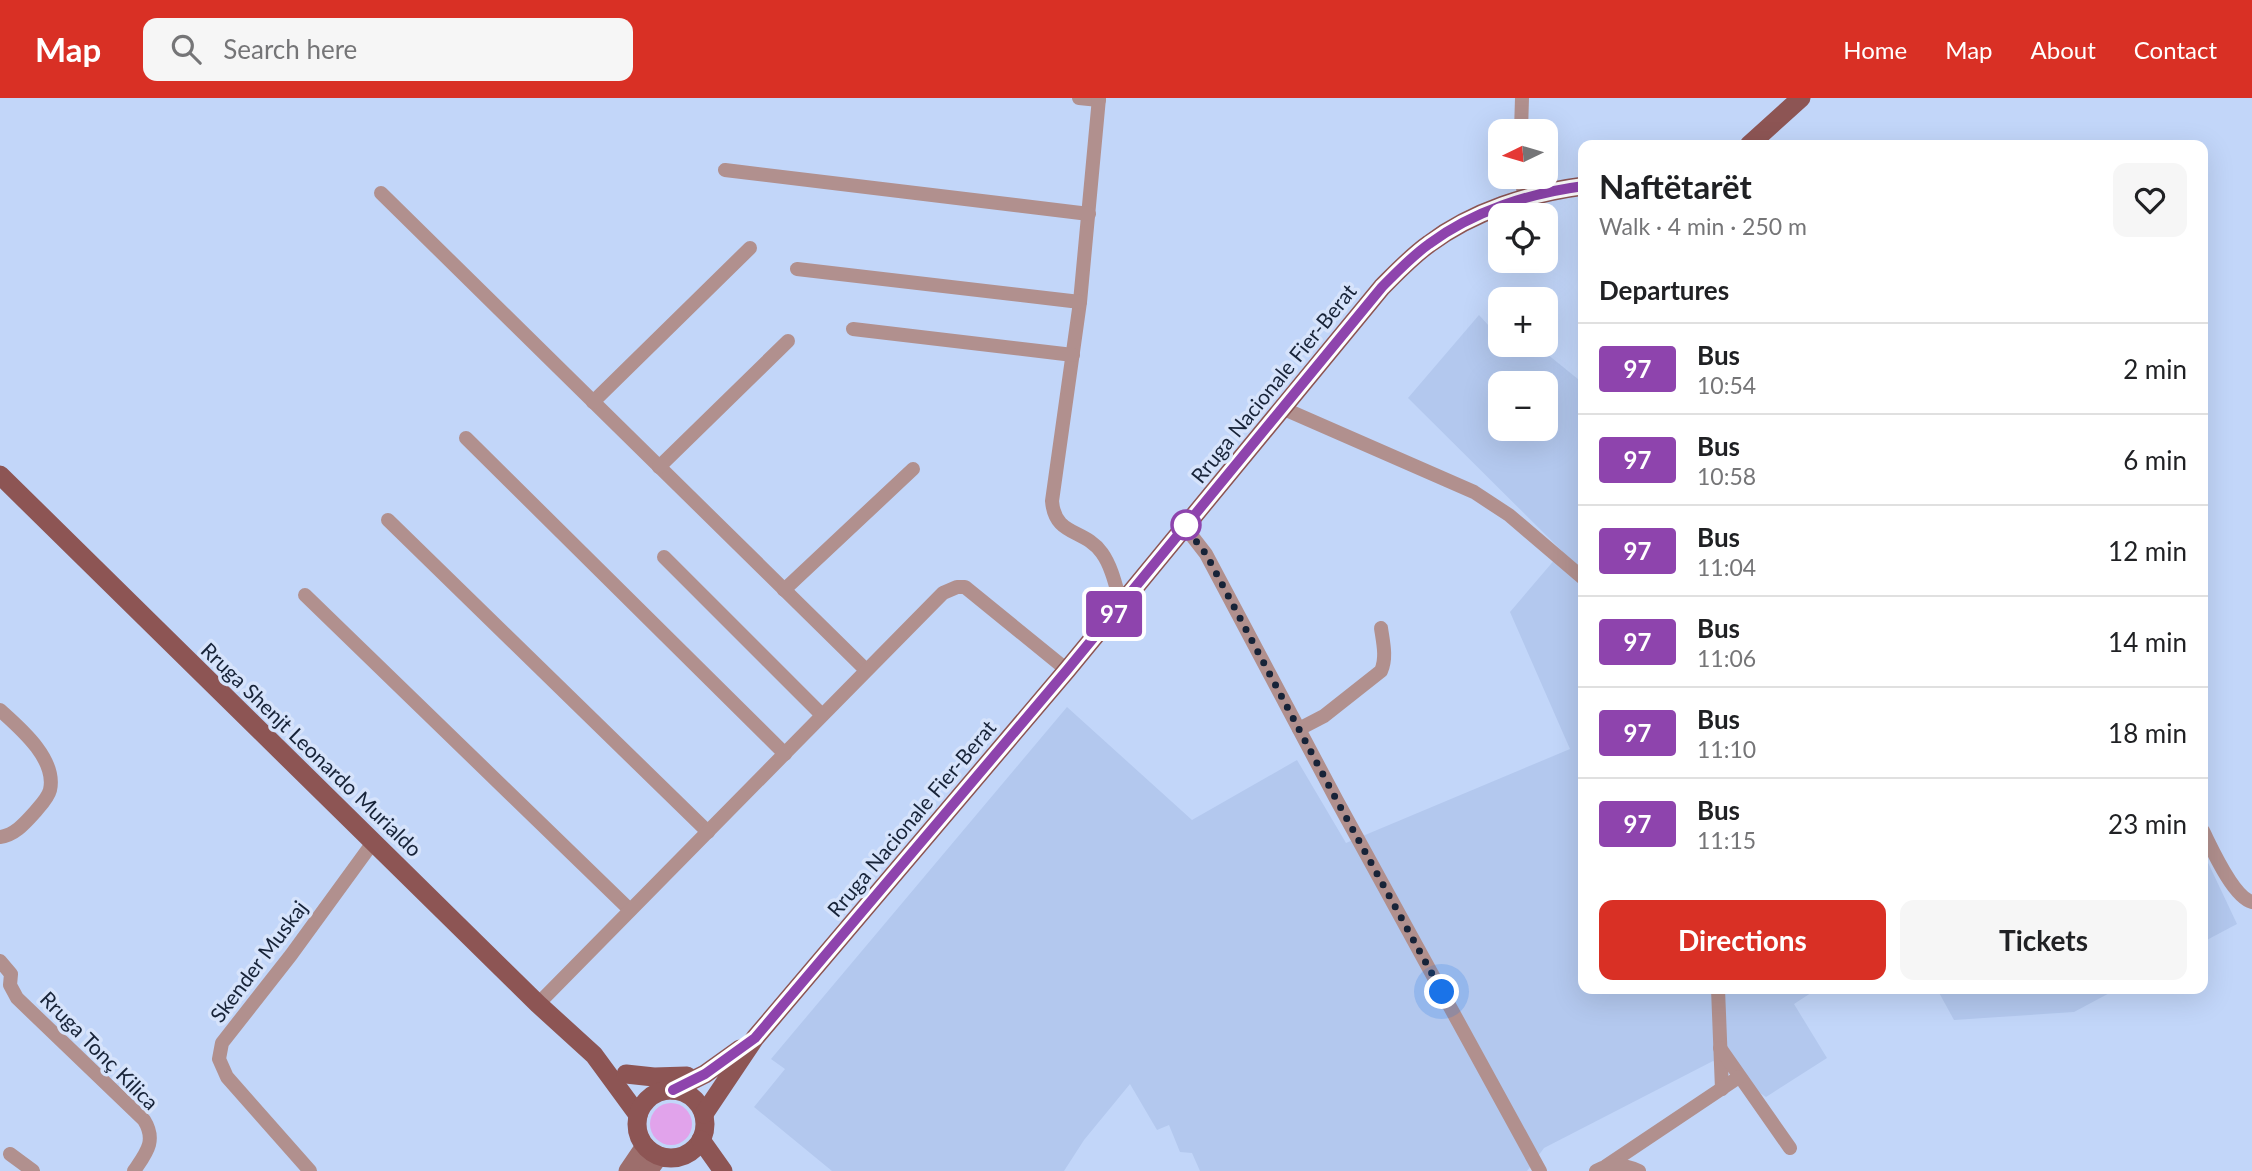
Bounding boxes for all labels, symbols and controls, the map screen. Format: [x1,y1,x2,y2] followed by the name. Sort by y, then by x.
[143,18,633,81] search box
[35,29,101,69] text: Map
[167,30,205,68] icon: search
[223,33,357,65] text: Search here
[1843,35,1907,64] text: Home
[1945,35,1993,64] text: Map
[2031,35,2096,64] text: About
[2134,35,2217,64] text: Contact
[1488,119,1558,189] north arrow
[1488,119,1558,441] map controls
[2113,163,2187,237] button: heart
[1599,166,1752,206] text: Naftëtarët
[1488,203,1558,273] button: locate
[1599,212,1807,240] text: Walk · 4 min · 250 m
[1599,274,1729,306] text: Departures
[1185,278,1361,487] street label: Rruga Nacionale Fier-Berat
[1488,287,1558,357] button: +
[1697,339,1740,371] text: Bus
[2123,353,2187,385] text: 2 min
[1624,354,1651,383] text: 97
[1488,371,1558,441] button: −
[1697,371,1756,399] text: 10:54
[1697,430,1740,462] text: Bus
[2123,444,2187,476] text: 6 min
[1624,445,1651,474] text: 97
[1697,462,1756,490] text: 10:58
[1171,510,1201,540] unlabelled marker
[1697,521,1740,553] text: Bus
[2108,535,2187,567] text: 12 min
[1624,536,1651,565] text: 97
[1697,553,1756,581] text: 11:04
[1082,591,1146,637] line badge: 97
[1100,599,1128,628] text: 97
[1697,612,1740,644] text: Bus
[2108,626,2187,658] text: 14 min
[1624,627,1651,656] text: 97
[197,637,428,861] street label: Rruga Shenjt Leonardo Murialdo
[1697,644,1756,672] text: 11:06
[1697,703,1740,735] text: Bus
[822,714,1001,921] street label: Rruga Nacionale Fier-Berat
[2108,717,2187,749] text: 18 min
[1624,718,1651,747] text: 97
[1697,735,1756,763] text: 11:10
[1697,794,1740,826] text: Bus
[2108,808,2187,840] text: 23 min
[1624,809,1651,838] text: 97
[1697,826,1756,854] text: 11:15
[204,895,312,1027] street label: Skender Muskaj
[1599,900,1886,980] button: Directions
[1900,900,2187,980] button: Tickets
[1424,974,1459,1009] your location
[36,986,164,1114] street label: Rruga Tonç Kilica

